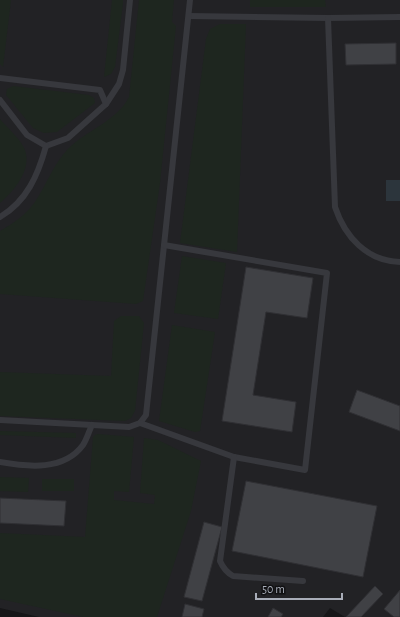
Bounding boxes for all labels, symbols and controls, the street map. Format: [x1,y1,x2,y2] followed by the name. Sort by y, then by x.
[256,575,342,601] scale bar
[262,583,285,595] text: 50 m

